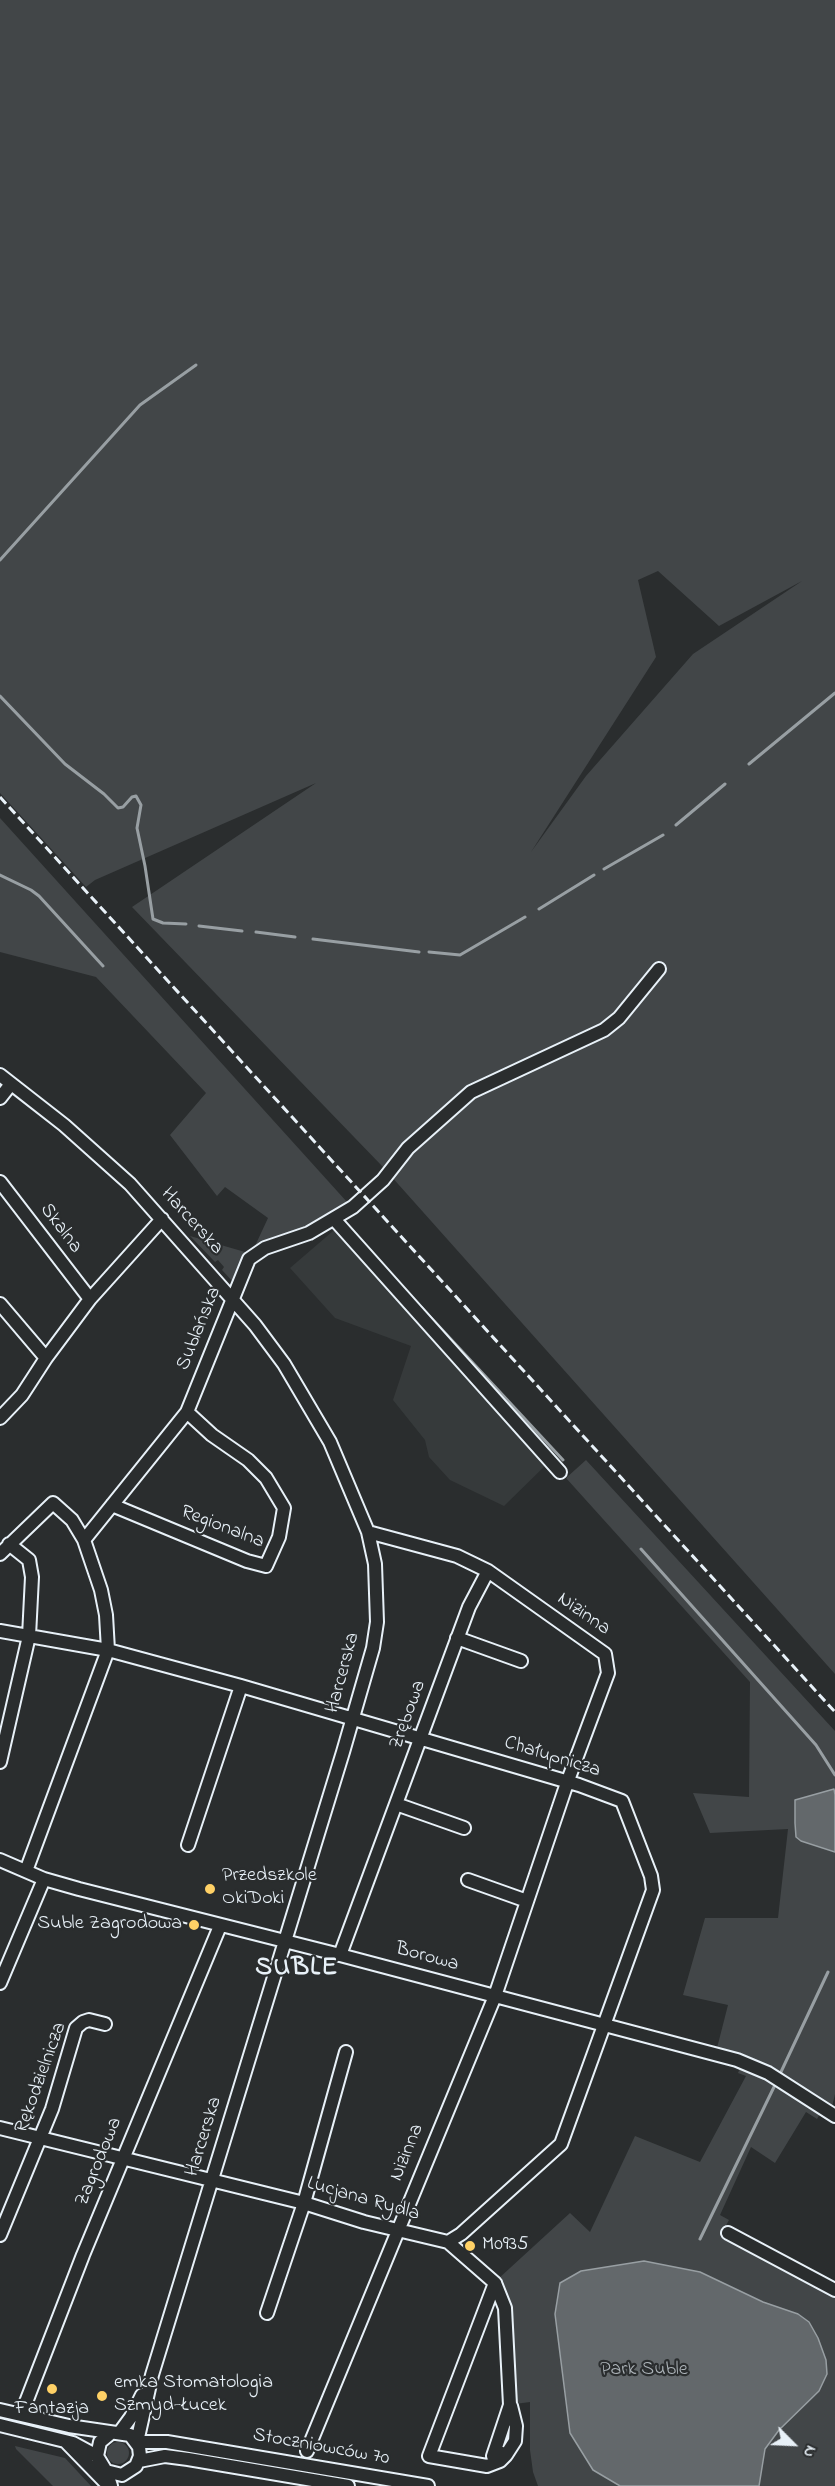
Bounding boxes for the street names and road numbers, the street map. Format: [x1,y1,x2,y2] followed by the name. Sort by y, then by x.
[155,1183,227,1261] street label: Harcerska
[33,1199,87,1259] street label: Skalna
[172,1284,228,1374] street label: Sublańska
[177,1501,267,1555] street label: Regionalna
[552,1588,614,1642] street label: Nizinna
[322,1630,366,1716] street label: Harcerska
[386,1677,432,1753] street label: Zrębowa
[501,1732,603,1784] street label: Chałupnicza
[393,1938,461,1978] street label: Borowa
[11,2019,73,2137] street label: Rękodzielnicza
[181,2094,229,2180] street label: Harcerska
[71,2114,129,2210] street label: Zagrodowa
[386,2121,430,2185] street label: Nizinna
[304,2172,422,2228] street label: Lucjana Rydla
[251,2424,391,2472] street label: Stoczniowców 70

